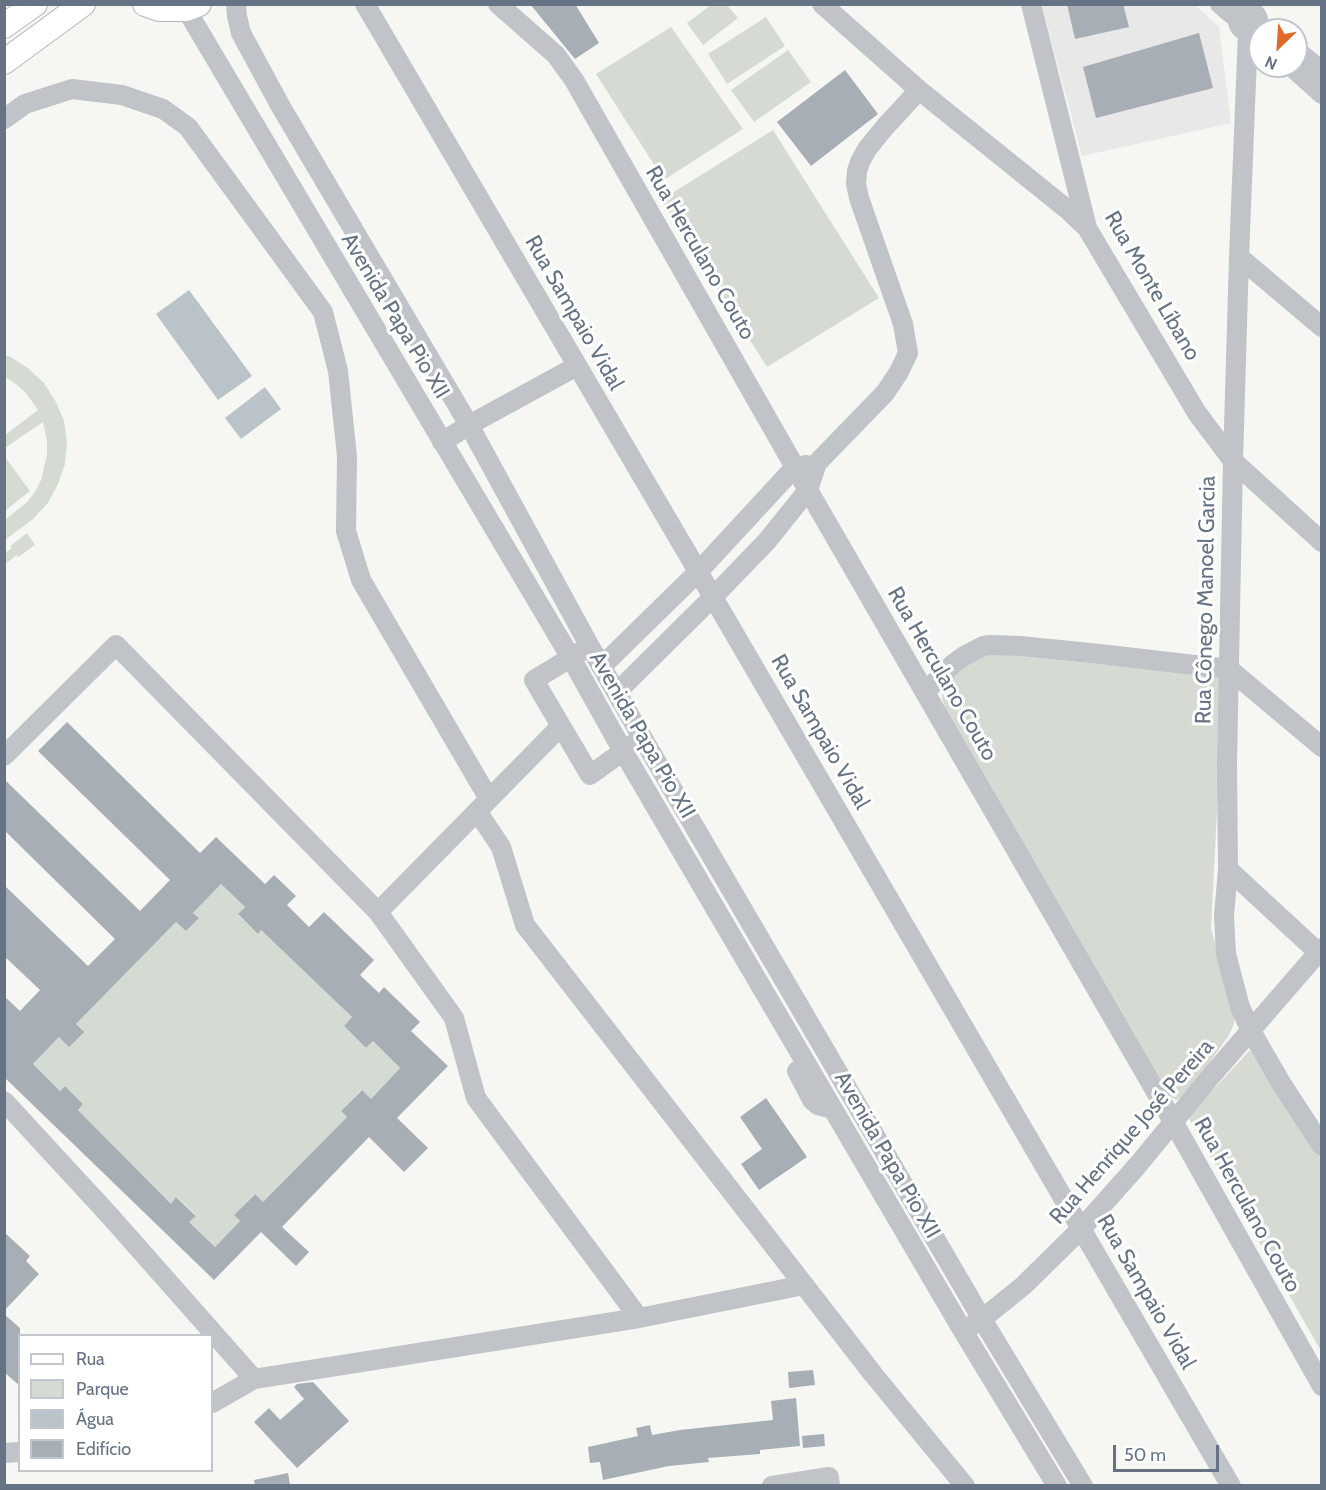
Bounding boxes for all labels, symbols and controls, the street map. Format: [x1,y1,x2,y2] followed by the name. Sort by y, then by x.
[1248,18,1308,78] north arrow
[1262,52,1280,74] text: N
[640,161,760,345] street label: Rua Herculano Couto
[1099,207,1205,365] street label: Rua Monte Líbano
[335,228,455,404] street label: Avenida Papa Pio XII
[519,231,629,395] street label: Rua Sampaio Vidal
[1191,476,1221,724] street label: Rua Cônego Manoel Garcia
[882,582,1002,766] street label: Rua Herculano Couto
[583,647,701,823] street label: Avenida Papa Pio XII
[765,650,875,814] street label: Rua Sampaio Vidal
[1044,1034,1220,1230] street label: Rua Henrique José Pereira
[828,1067,946,1243] street label: Avenida Papa Pio XII
[1188,1113,1306,1297] street label: Rua Herculano Couto
[1091,1210,1201,1374] street label: Rua Sampaio Vidal
[18,1334,213,1472] legend
[76,1348,105,1370] text: Rua
[76,1378,129,1400] text: Parque
[76,1408,114,1430] text: Água
[1116,1433,1222,1471] scale bar
[76,1438,131,1460] text: Edifício
[1124,1444,1166,1466] text: 50 m

